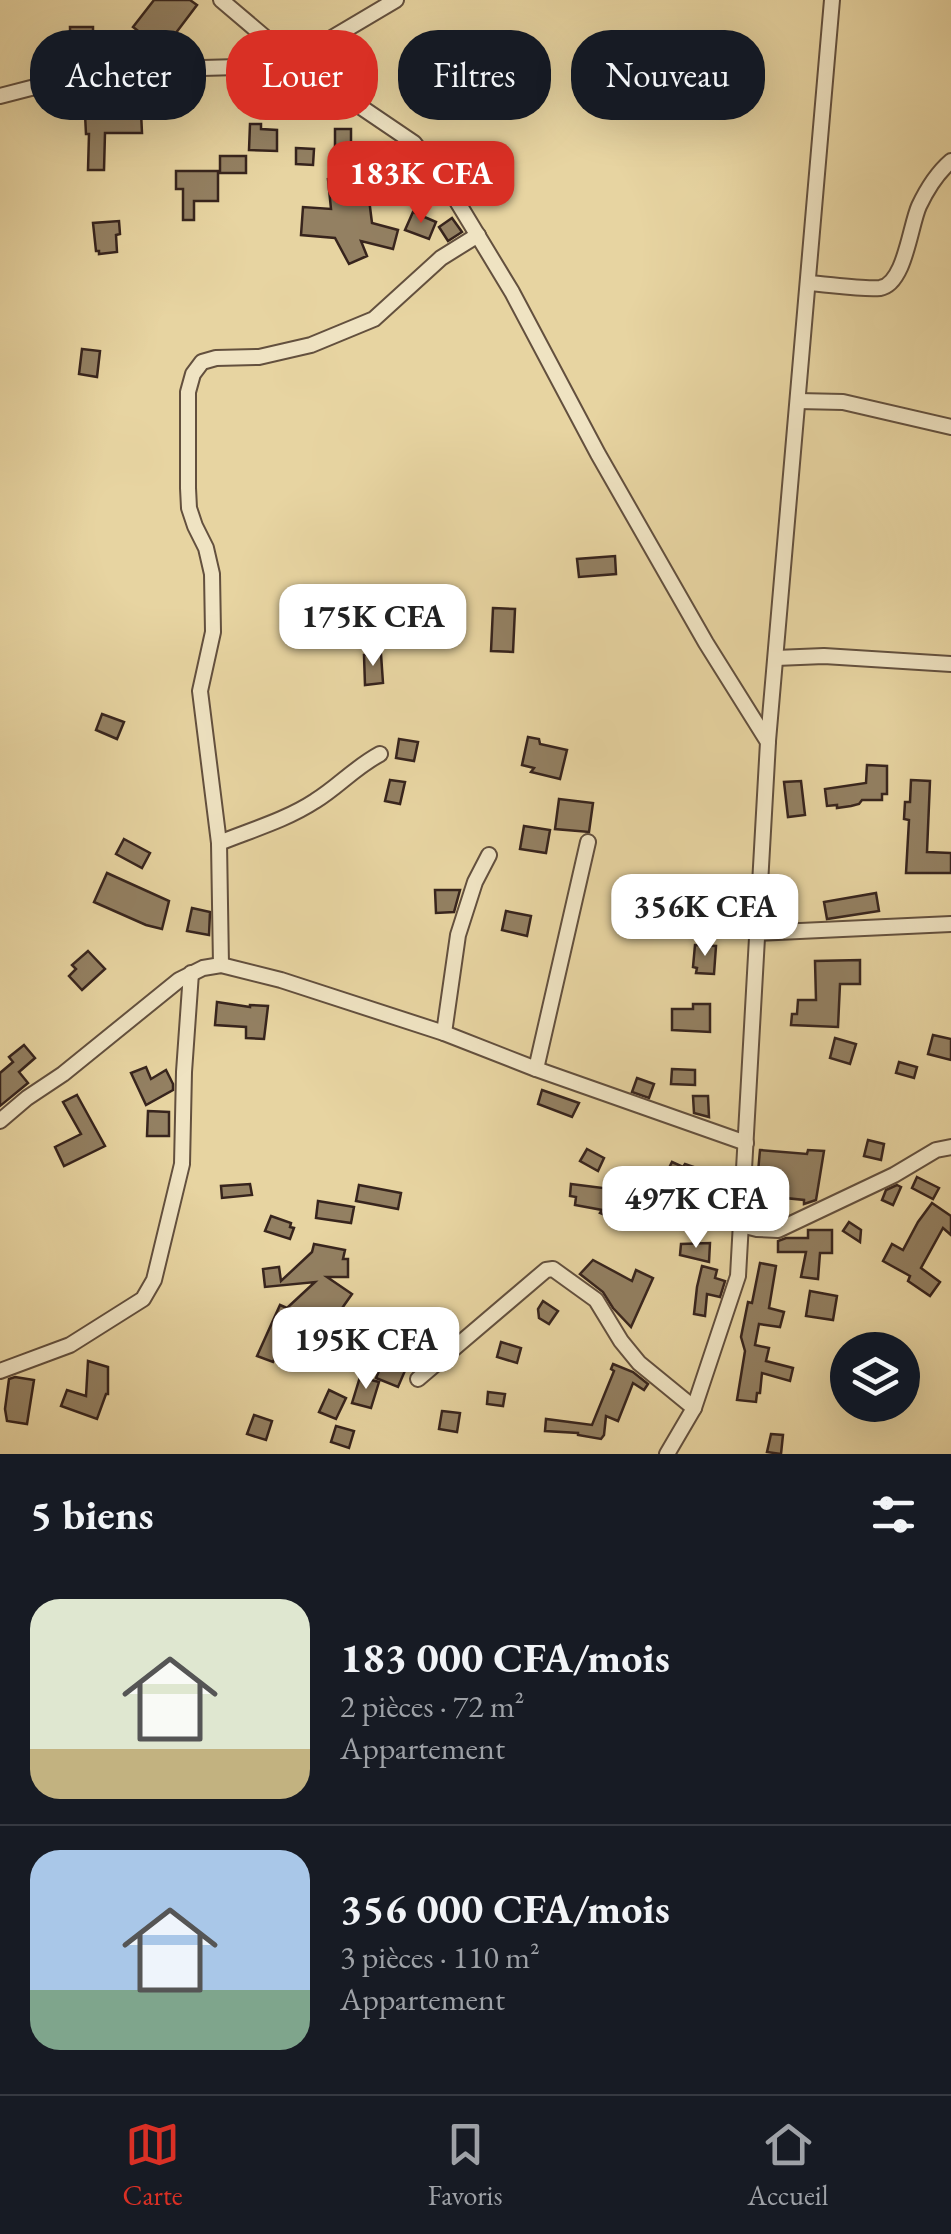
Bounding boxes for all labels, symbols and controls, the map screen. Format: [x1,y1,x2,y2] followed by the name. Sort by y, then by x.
[30,30,206,120] chip: Acheter
[226,30,378,120] chip: Louer
[398,30,551,120] chip: Filtres
[571,30,765,120] chip: Nouveau
[318,141,524,226] pin: 183K CFA
[349,152,493,194] text: 183K CFA
[270,584,476,669] pin: 175K CFA
[301,595,445,637] text: 175K CFA
[602,874,808,959] pin: 356K CFA
[633,885,777,927] text: 356K CFA
[593,1166,799,1251] pin: 497K CFA
[624,1177,768,1219] text: 497K CFA
[263,1307,469,1392] pin: 195K CFA
[294,1318,438,1360] text: 195K CFA
[830,1332,920,1422] map controls
[830,1332,920,1422] button: layers
[30,1487,154,1542] text: 5 biens
[866,1487,921,1542] icon: filters
[340,1630,670,1685] text: 183 000 CFA/mois
[110,1639,230,1759] icon: home
[340,1685,524,1727] text: 2 pièces · 72 m²
[340,1727,505,1769] text: Appartement
[340,1881,670,1936] text: 356 000 CFA/mois
[110,1890,230,2010] icon: home
[340,1936,540,1978] text: 3 pièces · 110 m²
[340,1978,505,2020] text: Appartement
[123,2117,183,2213] tab: Carte
[428,2117,503,2213] tab: Favoris
[748,2117,828,2213] tab: Accueil

